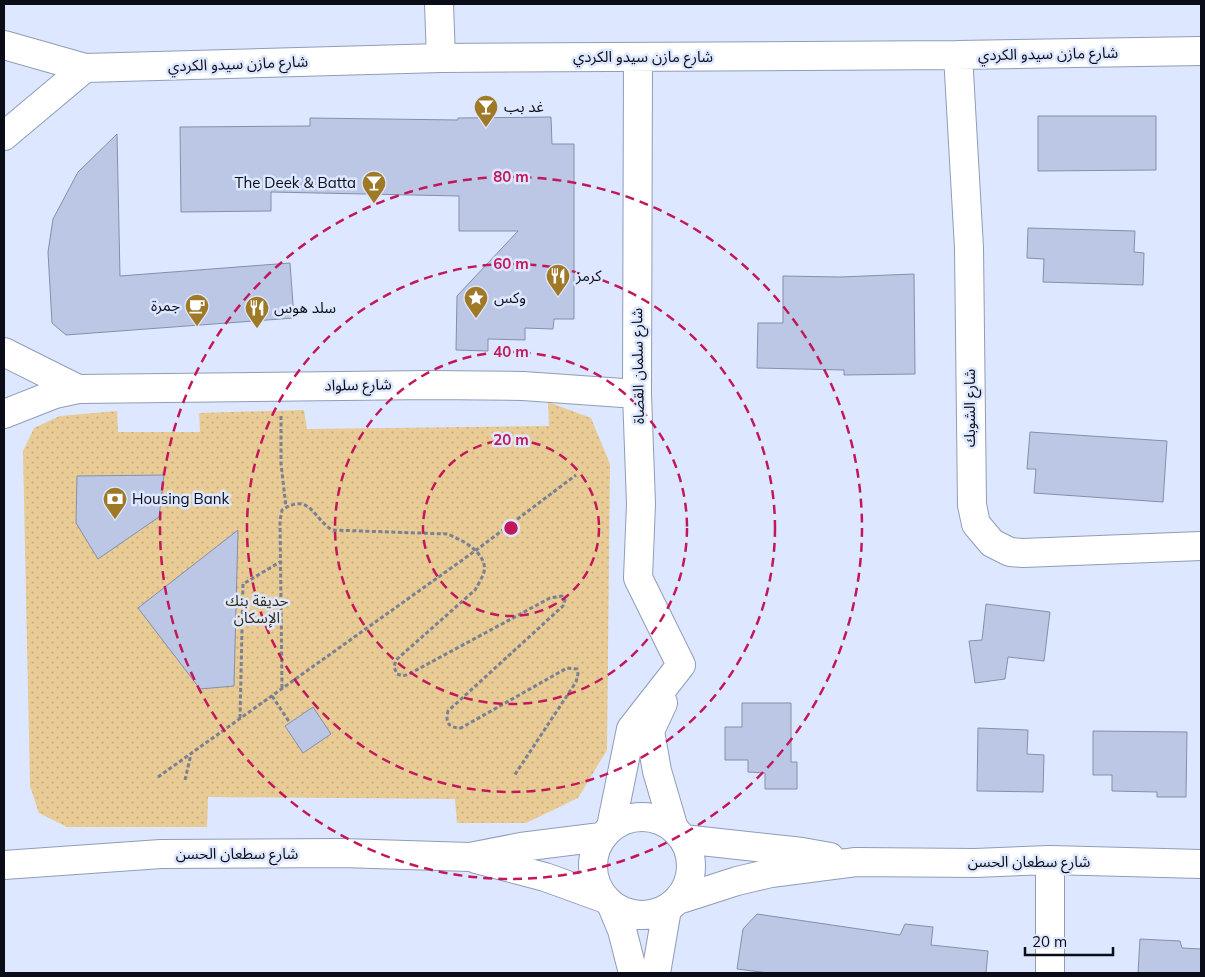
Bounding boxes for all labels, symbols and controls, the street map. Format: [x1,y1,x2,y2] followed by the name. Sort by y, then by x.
[978,43,1119,67] street label: شارع مازن سيدو الكردي
[573,47,713,69] street label: شارع مازن سيدو الكردي
[168,52,309,78] street label: شارع مازن سيدو الكردي
[473,94,499,128] bar icon: غد بب
[504,97,544,116] place label: غد بب
[493,167,529,186] text: 80 m
[361,170,387,204] bar icon: The Deek & Batta
[234,173,356,192] place label: The Deek & Batta
[493,254,529,273] text: 60 m
[545,263,571,297] restaurant icon: كرمز
[575,266,602,285] place label: كرمز
[463,285,489,319] place icon: وكس
[494,288,526,307] place label: وكس
[184,293,210,327] cafe icon: جمرة
[244,295,270,329] restaurant icon: سلد هوس
[151,296,180,315] place label: جمرة
[274,298,336,317] place label: سلد هوس
[627,307,651,424] street label: شارع سلمان القضاة
[493,342,529,361] text: 40 m
[960,369,982,447] street label: شارع الشوبك
[324,374,392,398] street label: شارع سلواد
[493,430,529,449] text: 20 m
[102,486,128,520] bank icon: Housing Bank
[132,489,229,508] place label: Housing Bank
[502,519,520,537] centre of rings
[226,591,289,628] park label: حديقة بنك الإسكان
[176,844,299,866] street label: شارع سطعان الحسن
[968,852,1091,874] street label: شارع سطعان الحسن
[1025,924,1112,956] scale bar
[1032,932,1067,951] text: 20 m

